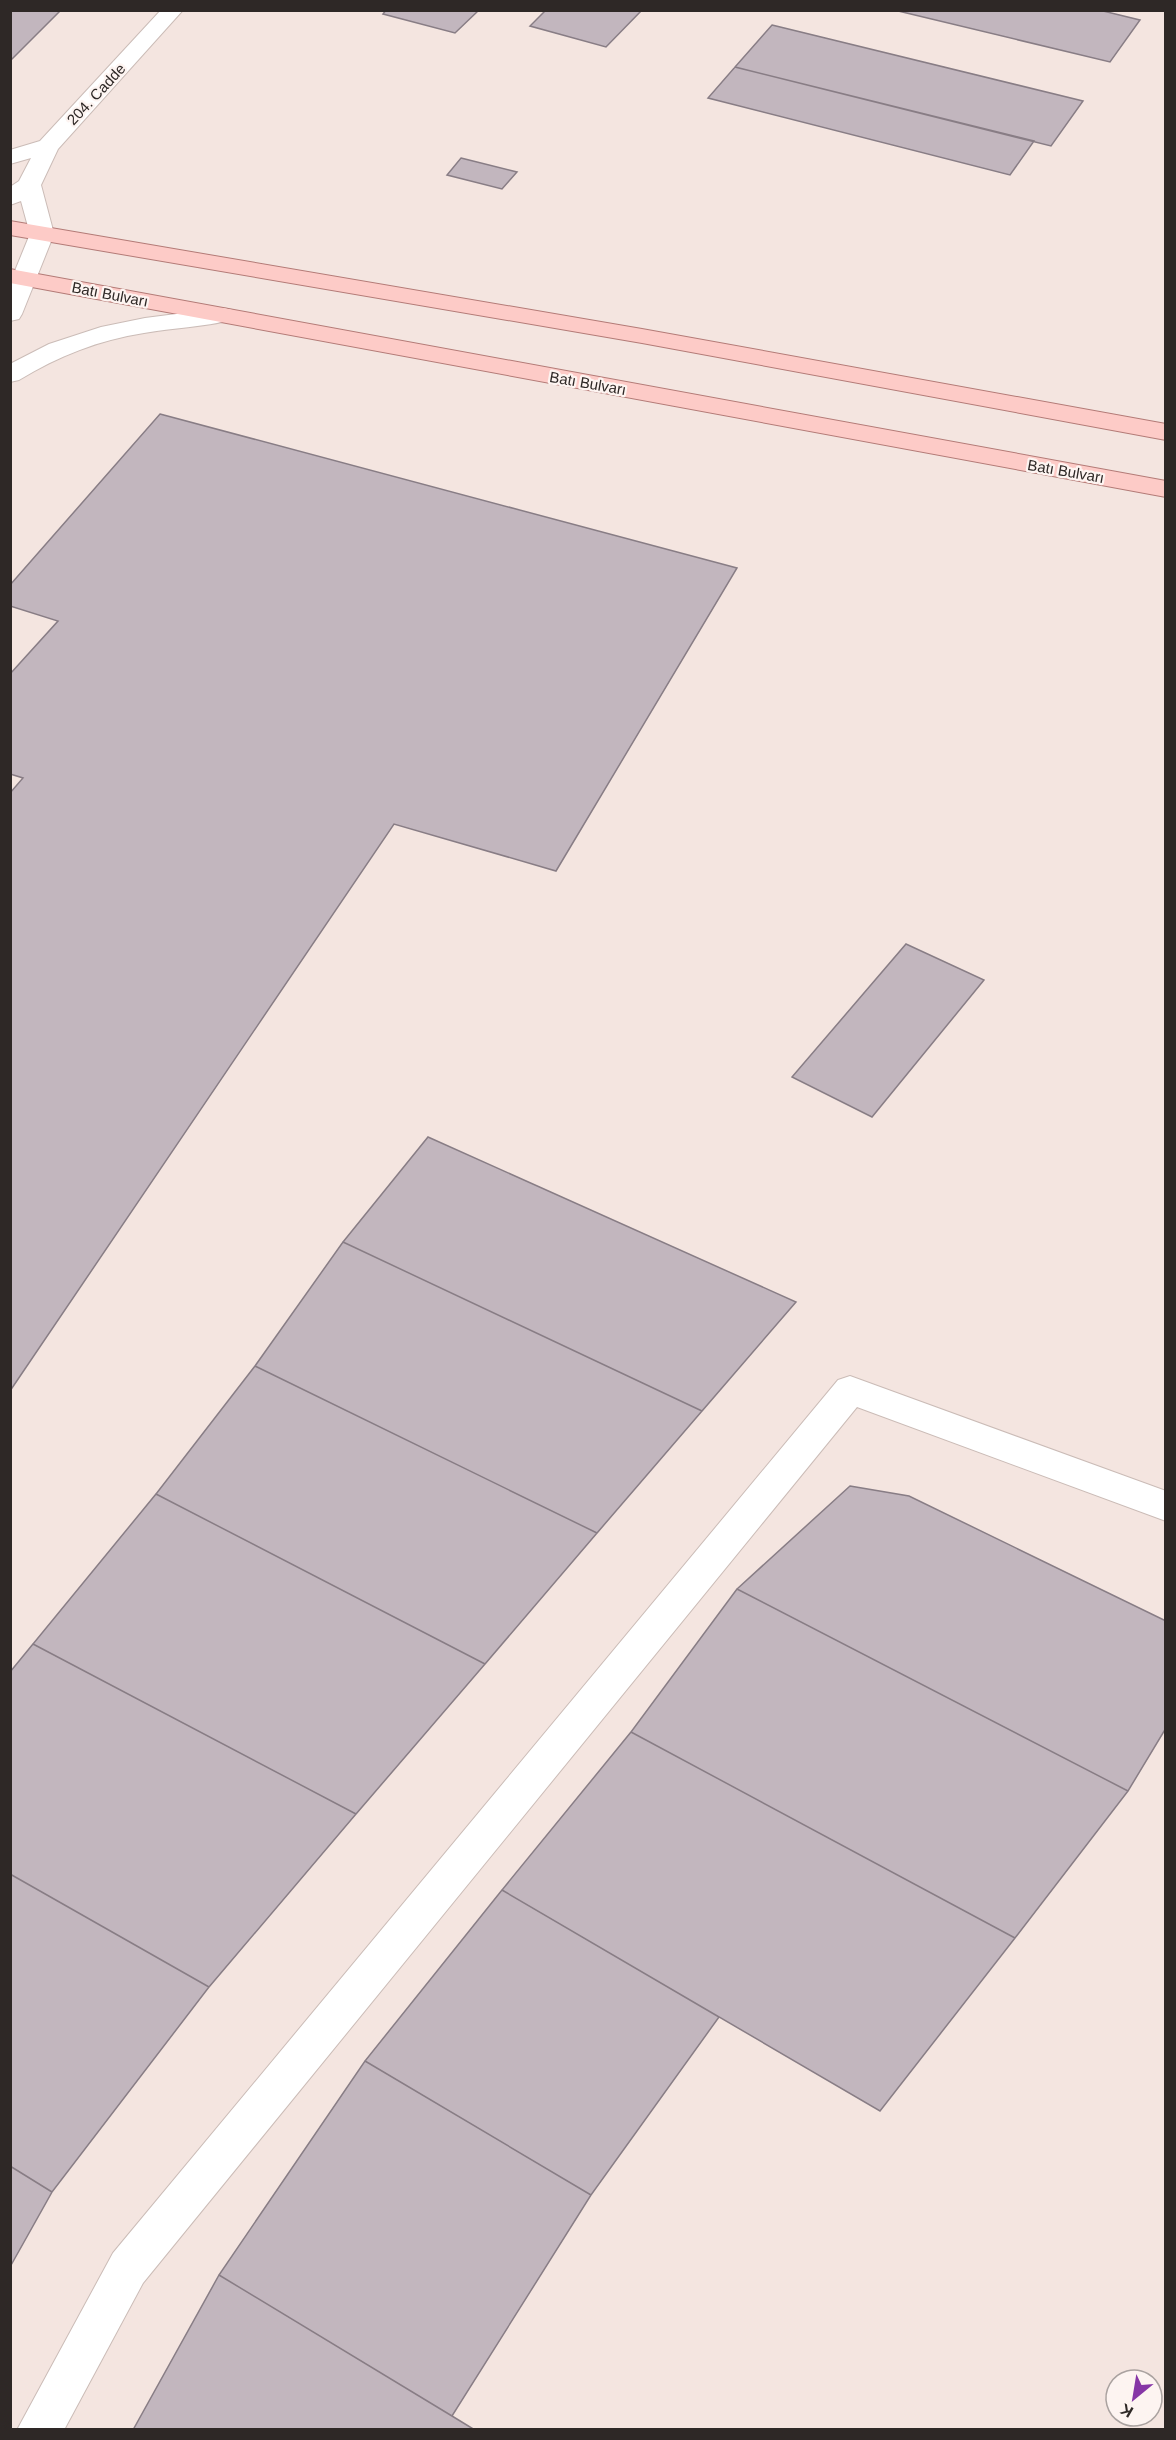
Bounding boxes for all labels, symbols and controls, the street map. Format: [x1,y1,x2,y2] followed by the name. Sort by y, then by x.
[63,60,129,128] street label: 204. Cadde
[70,278,150,310] street label: Batı Bulvarı
[548,368,628,398] street label: Batı Bulvarı
[1026,456,1106,486] street label: Batı Bulvarı
[1104,2368,1164,2428] north arrow
[1117,2400,1136,2421] text: K

